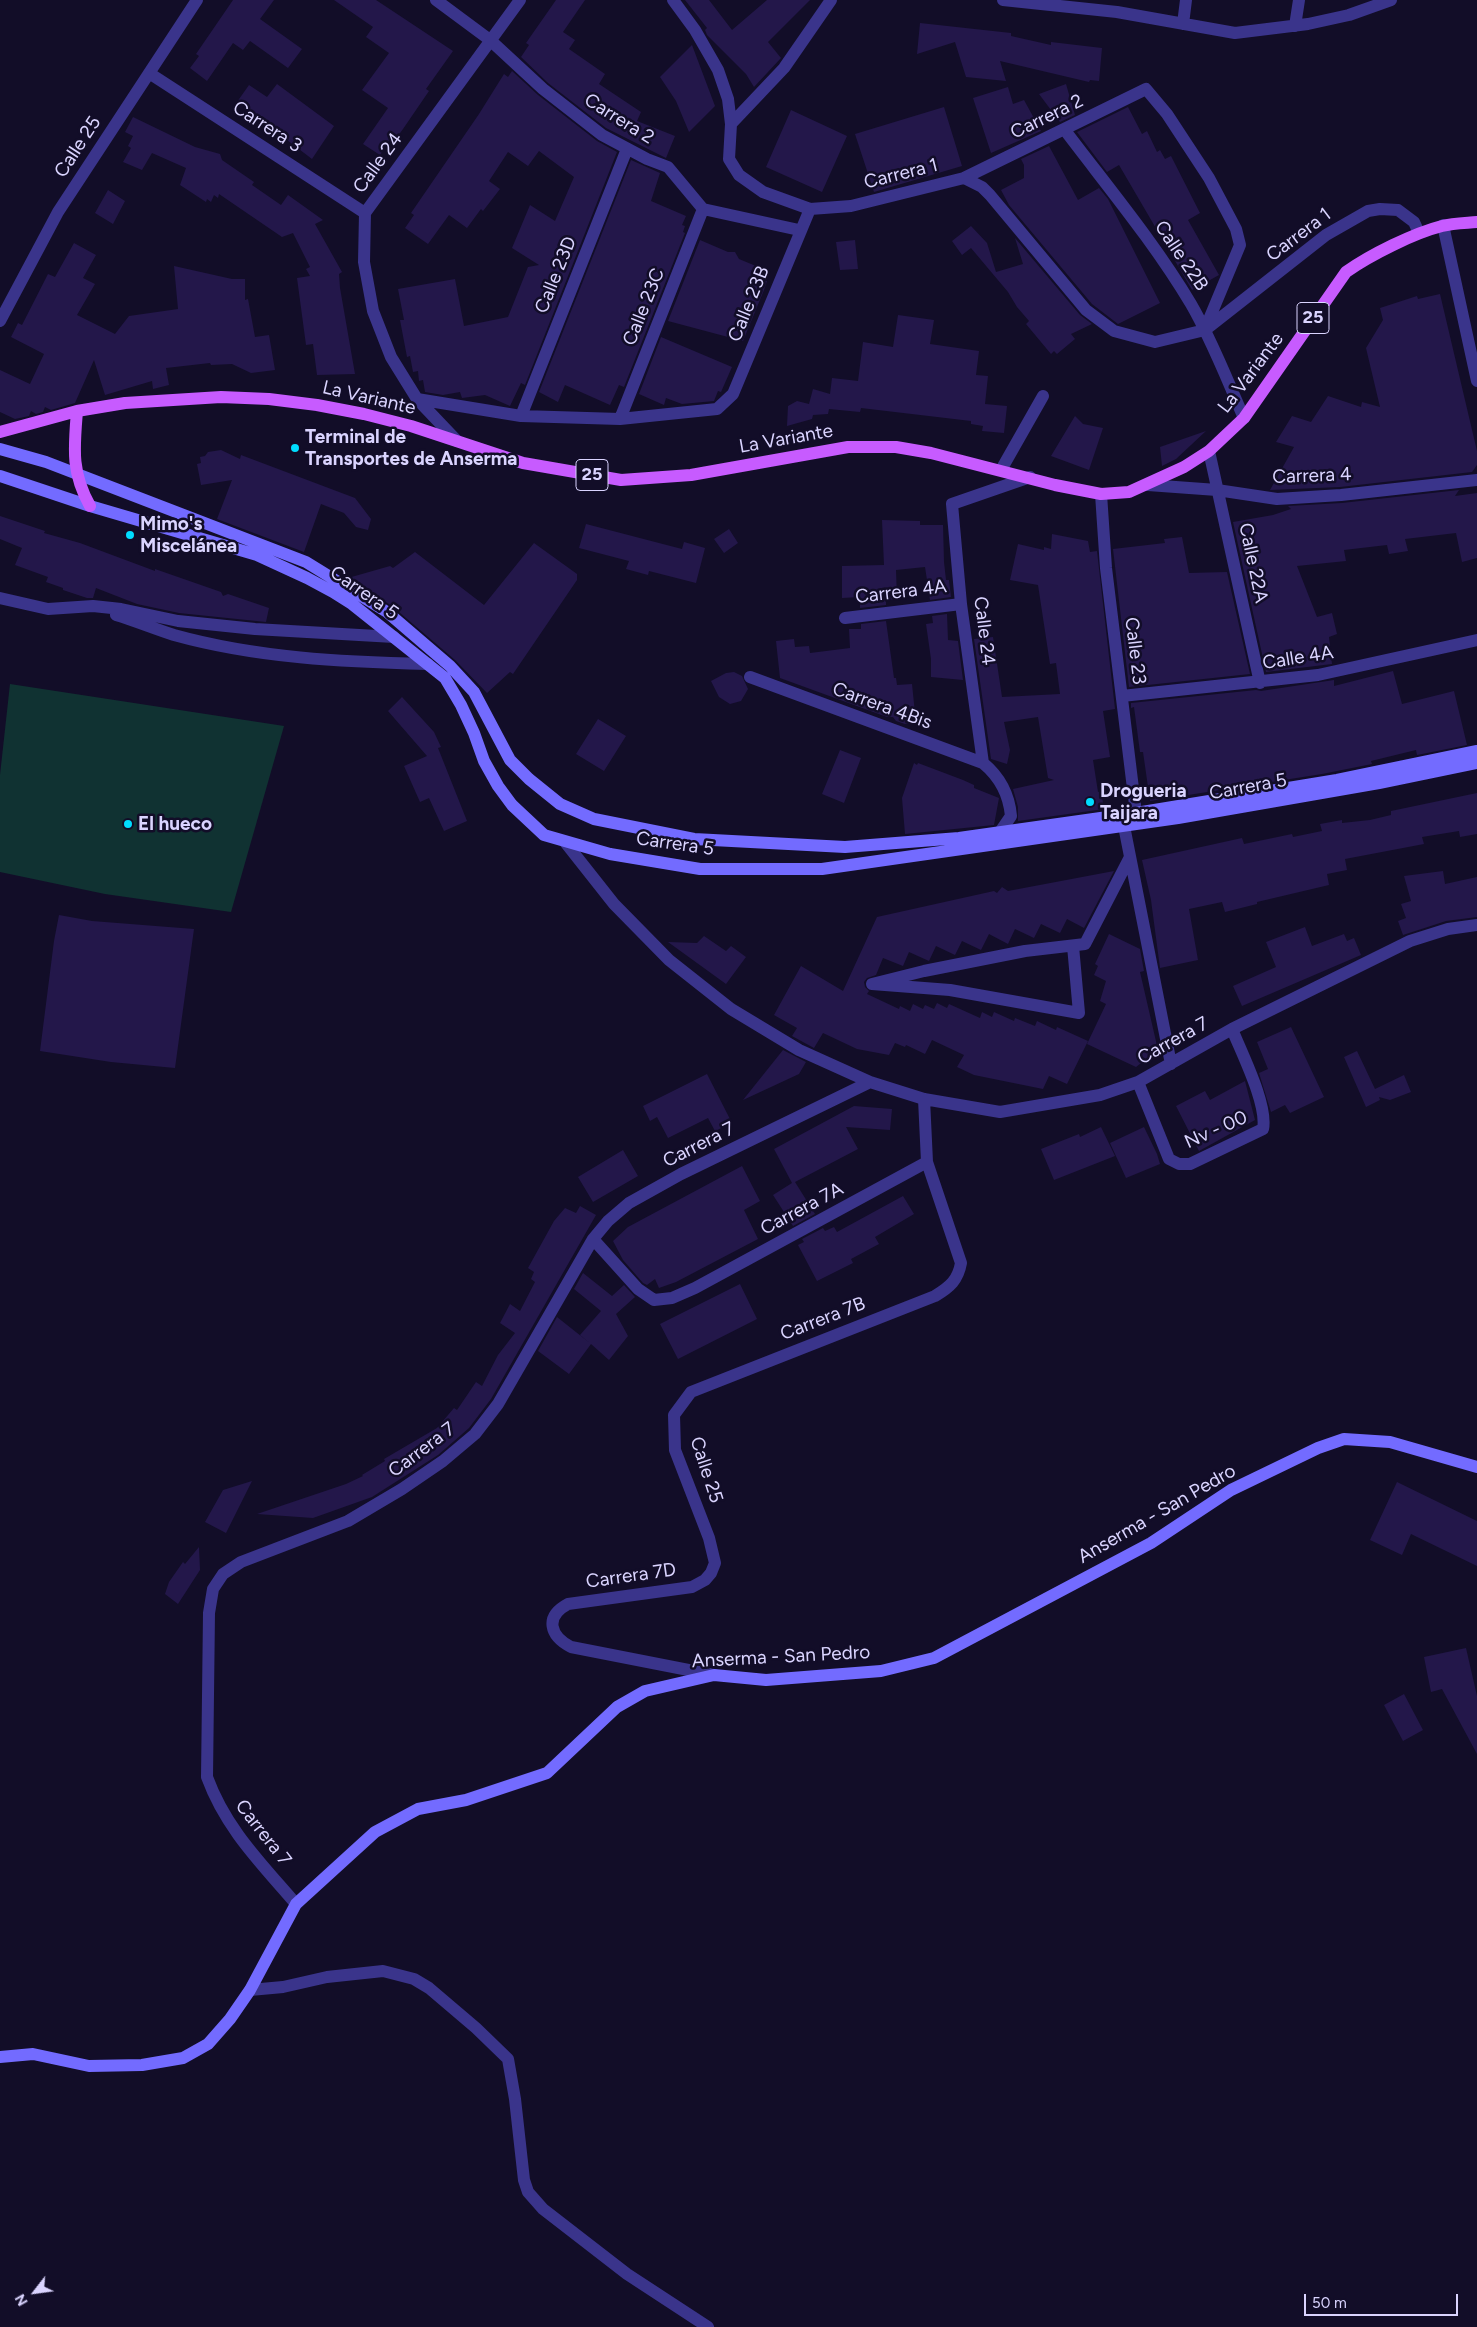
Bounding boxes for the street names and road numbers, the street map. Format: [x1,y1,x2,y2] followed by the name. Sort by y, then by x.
[580,89,658,149] street label: Carrera 2
[1007,90,1087,144] street label: Carrera 2
[228,96,306,158] street label: Carrera 3
[50,112,106,182] street label: Calle 25
[348,128,408,198] street label: Calle 24
[862,154,940,194] street label: Carrera 1
[1262,203,1336,267] street label: Carrera 1
[1149,217,1213,295] street label: Calle 22B
[530,233,582,317] street label: Calle 23D
[724,263,774,345] street label: Calle 23B
[618,265,670,349] street label: Calle 23C
[1297,302,1329,334] road number: 25
[1213,328,1289,418] street label: La Variante
[320,376,418,420] street label: La Variante
[737,420,835,458] street label: La Variante
[576,460,608,490] road number: 25
[1272,463,1352,489] street label: Carrera 4
[1233,521,1273,605] street label: Calle 22A
[325,561,403,625] street label: Carrera 5
[854,575,948,609] street label: Carrera 4A
[968,595,1000,667] street label: Calle 24
[1120,616,1150,686] street label: Calle 23
[1261,641,1335,675] street label: Calle 4A
[829,677,935,735] street label: Carrera 4Bis
[1207,769,1289,805] street label: Carrera 5
[635,827,715,861] street label: Carrera 5
[1134,1012,1212,1070] street label: Carrera 7
[1181,1106,1251,1154] street label: Nv - 00
[659,1117,739,1173] street label: Carrera 7
[757,1178,847,1240] street label: Carrera 7A
[777,1292,869,1346] street label: Carrera 7B
[384,1418,460,1482] street label: Carrera 7
[685,1434,727,1506] street label: Calle 25
[1074,1459,1240,1569] street label: Anserma - San Pedro
[585,1558,677,1594] street label: Carrera 7D
[691,1641,871,1673] street label: Anserma - San Pedro
[230,1795,296,1871] street label: Carrera 7

